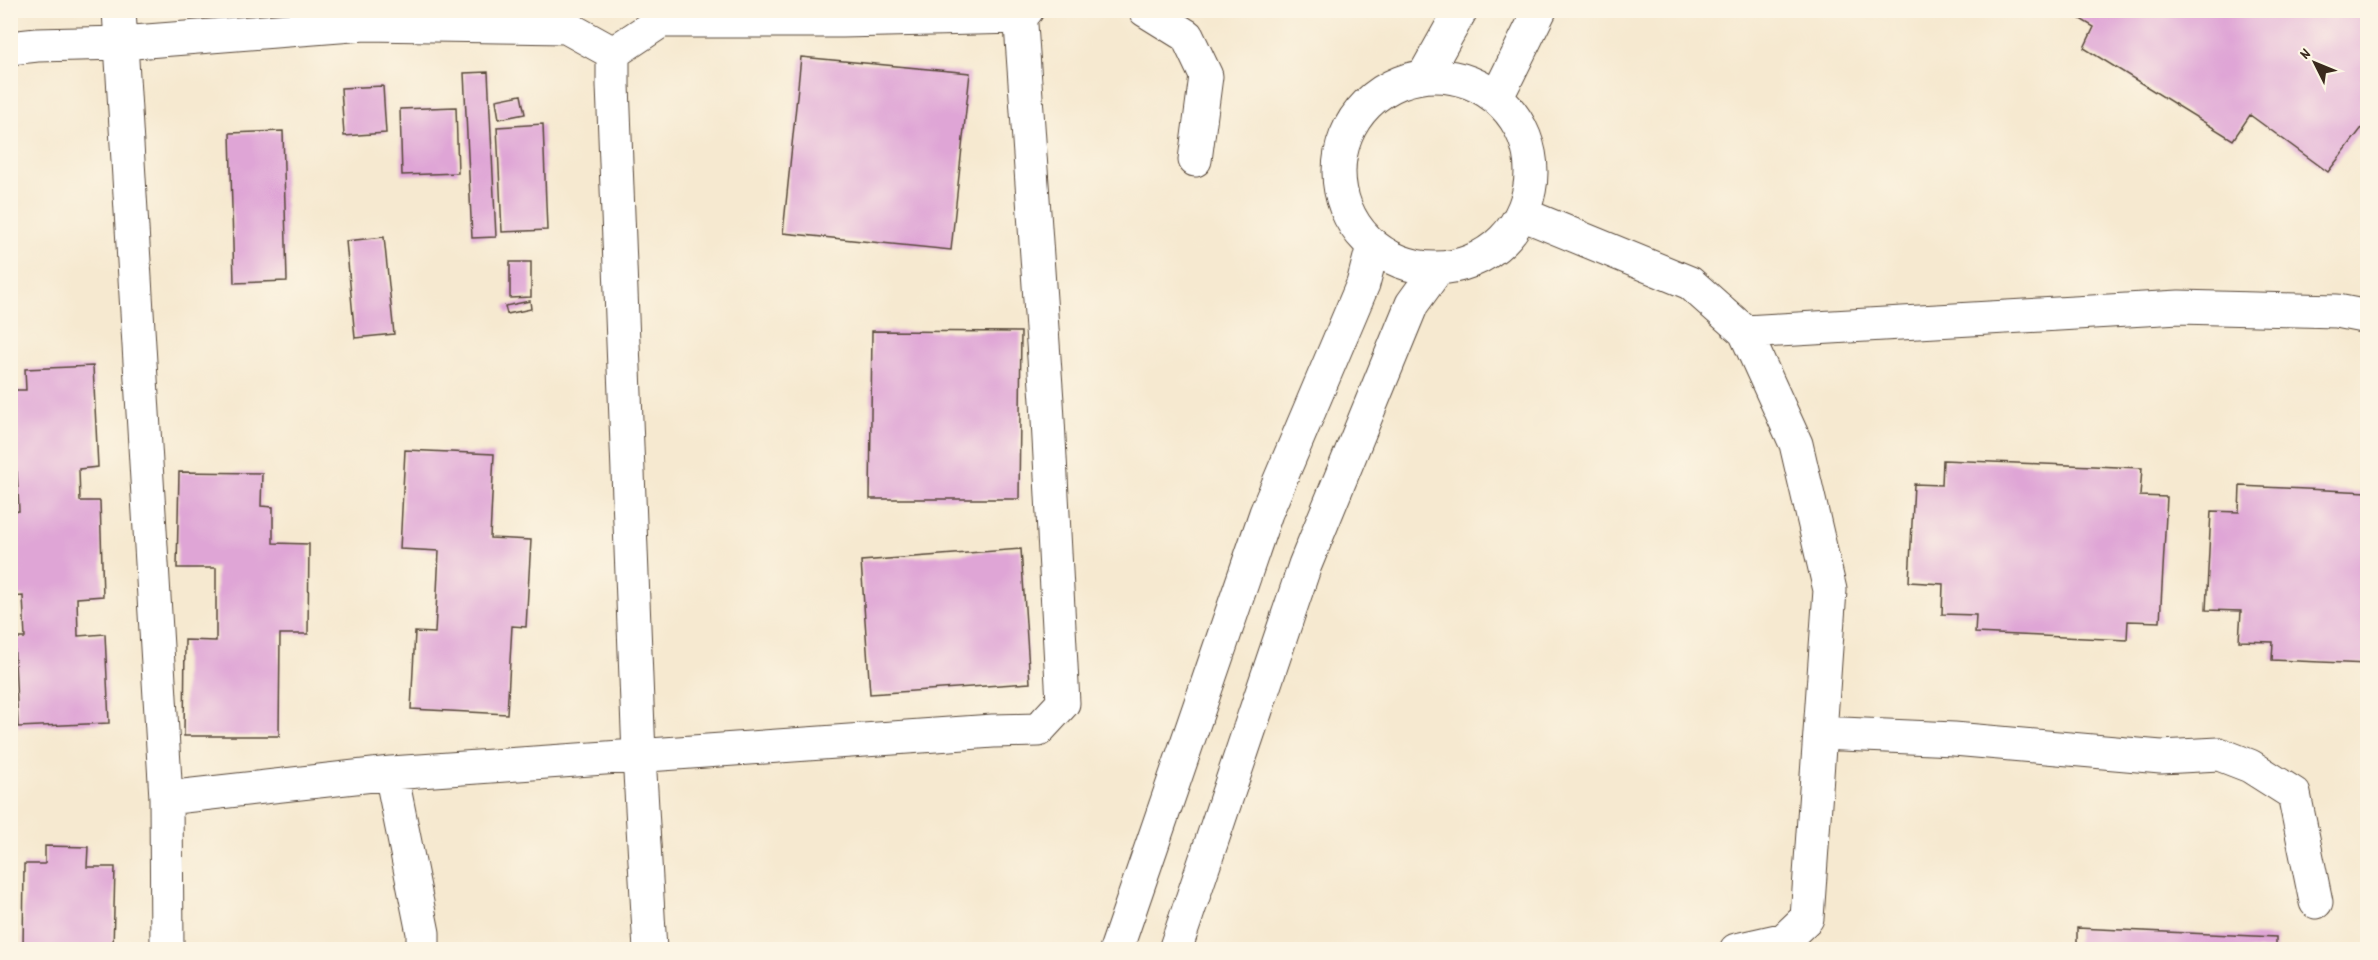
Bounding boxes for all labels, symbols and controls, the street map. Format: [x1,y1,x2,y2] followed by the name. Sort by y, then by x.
[2285,33,2345,93] north arrow
[2295,44,2317,65] text: N

